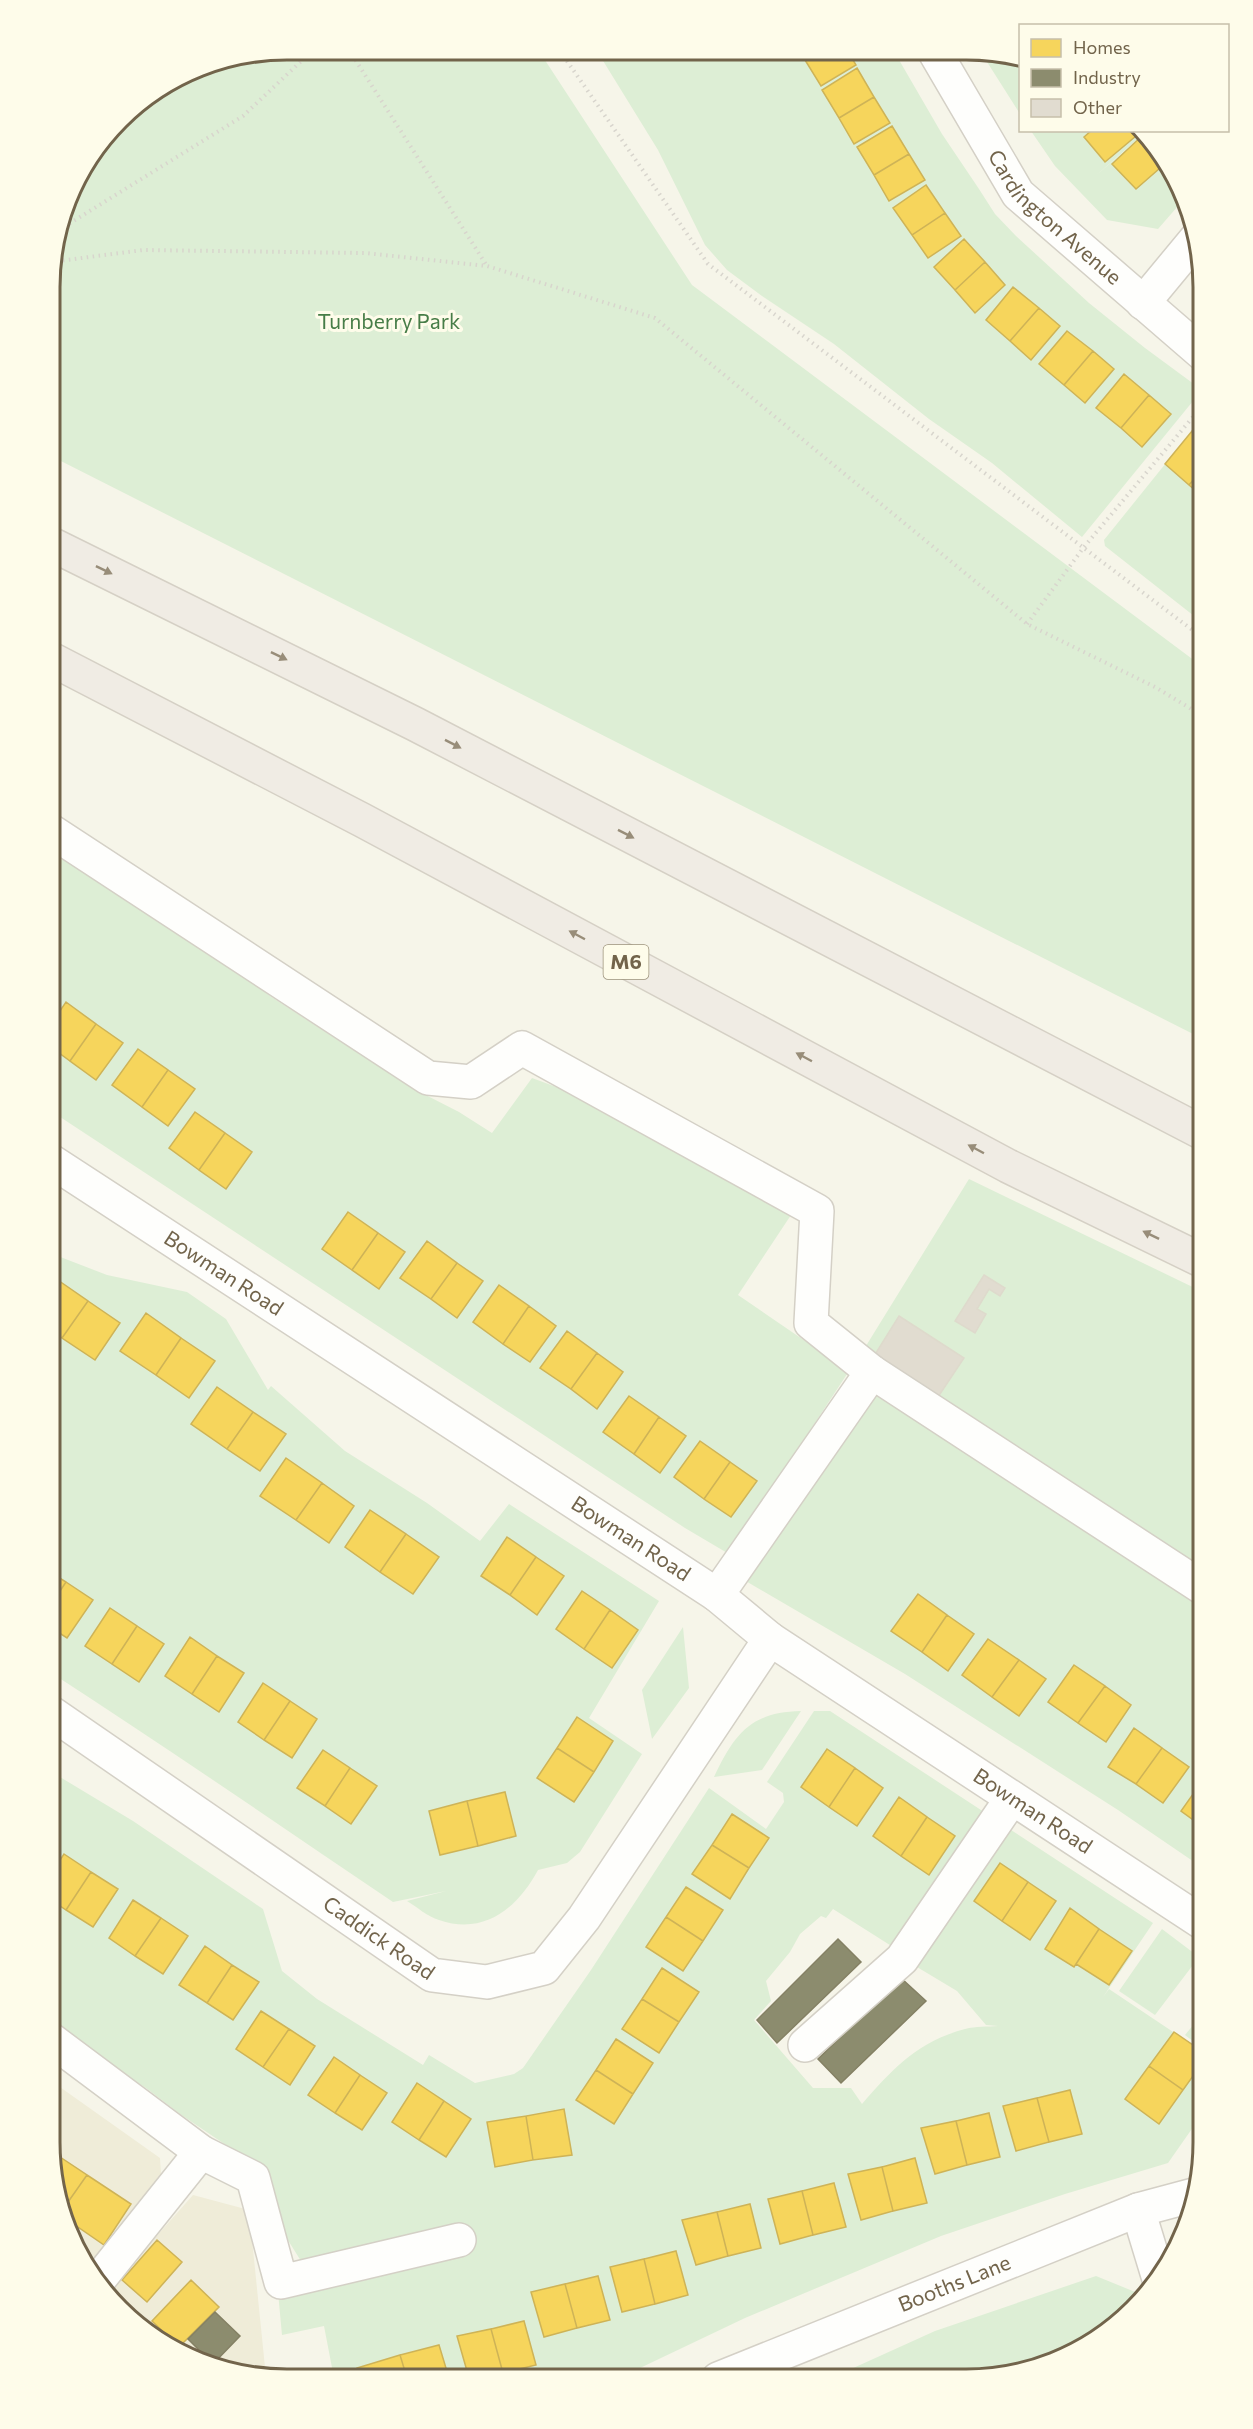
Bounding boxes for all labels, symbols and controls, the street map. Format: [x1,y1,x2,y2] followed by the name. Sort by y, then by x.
[1019,24,1229,132] legend
[1073,36,1131,58] text: Homes
[1073,66,1141,88] text: Industry
[1073,96,1122,118] text: Other
[984,145,1127,289] street label: Cardington Avenue
[318,308,460,333] park label: Turnberry Park
[95,566,112,575] one-way arrow
[270,652,287,661] one-way arrow
[444,738,462,748] one-way arrow
[617,828,635,838] one-way arrow
[568,930,585,940] one-way arrow
[604,945,648,979] road number: M6
[795,1052,812,1062] one-way arrow
[967,1144,984,1154] one-way arrow
[160,1224,289,1320] street label: Bowman Road
[1142,1231,1159,1240] one-way arrow
[567,1490,696,1585] street label: Bowman Road
[969,1762,1098,1858] street label: Bowman Road
[319,1890,440,1984] street label: Caddick Road
[894,2249,1014,2316] street label: Booths Lane

